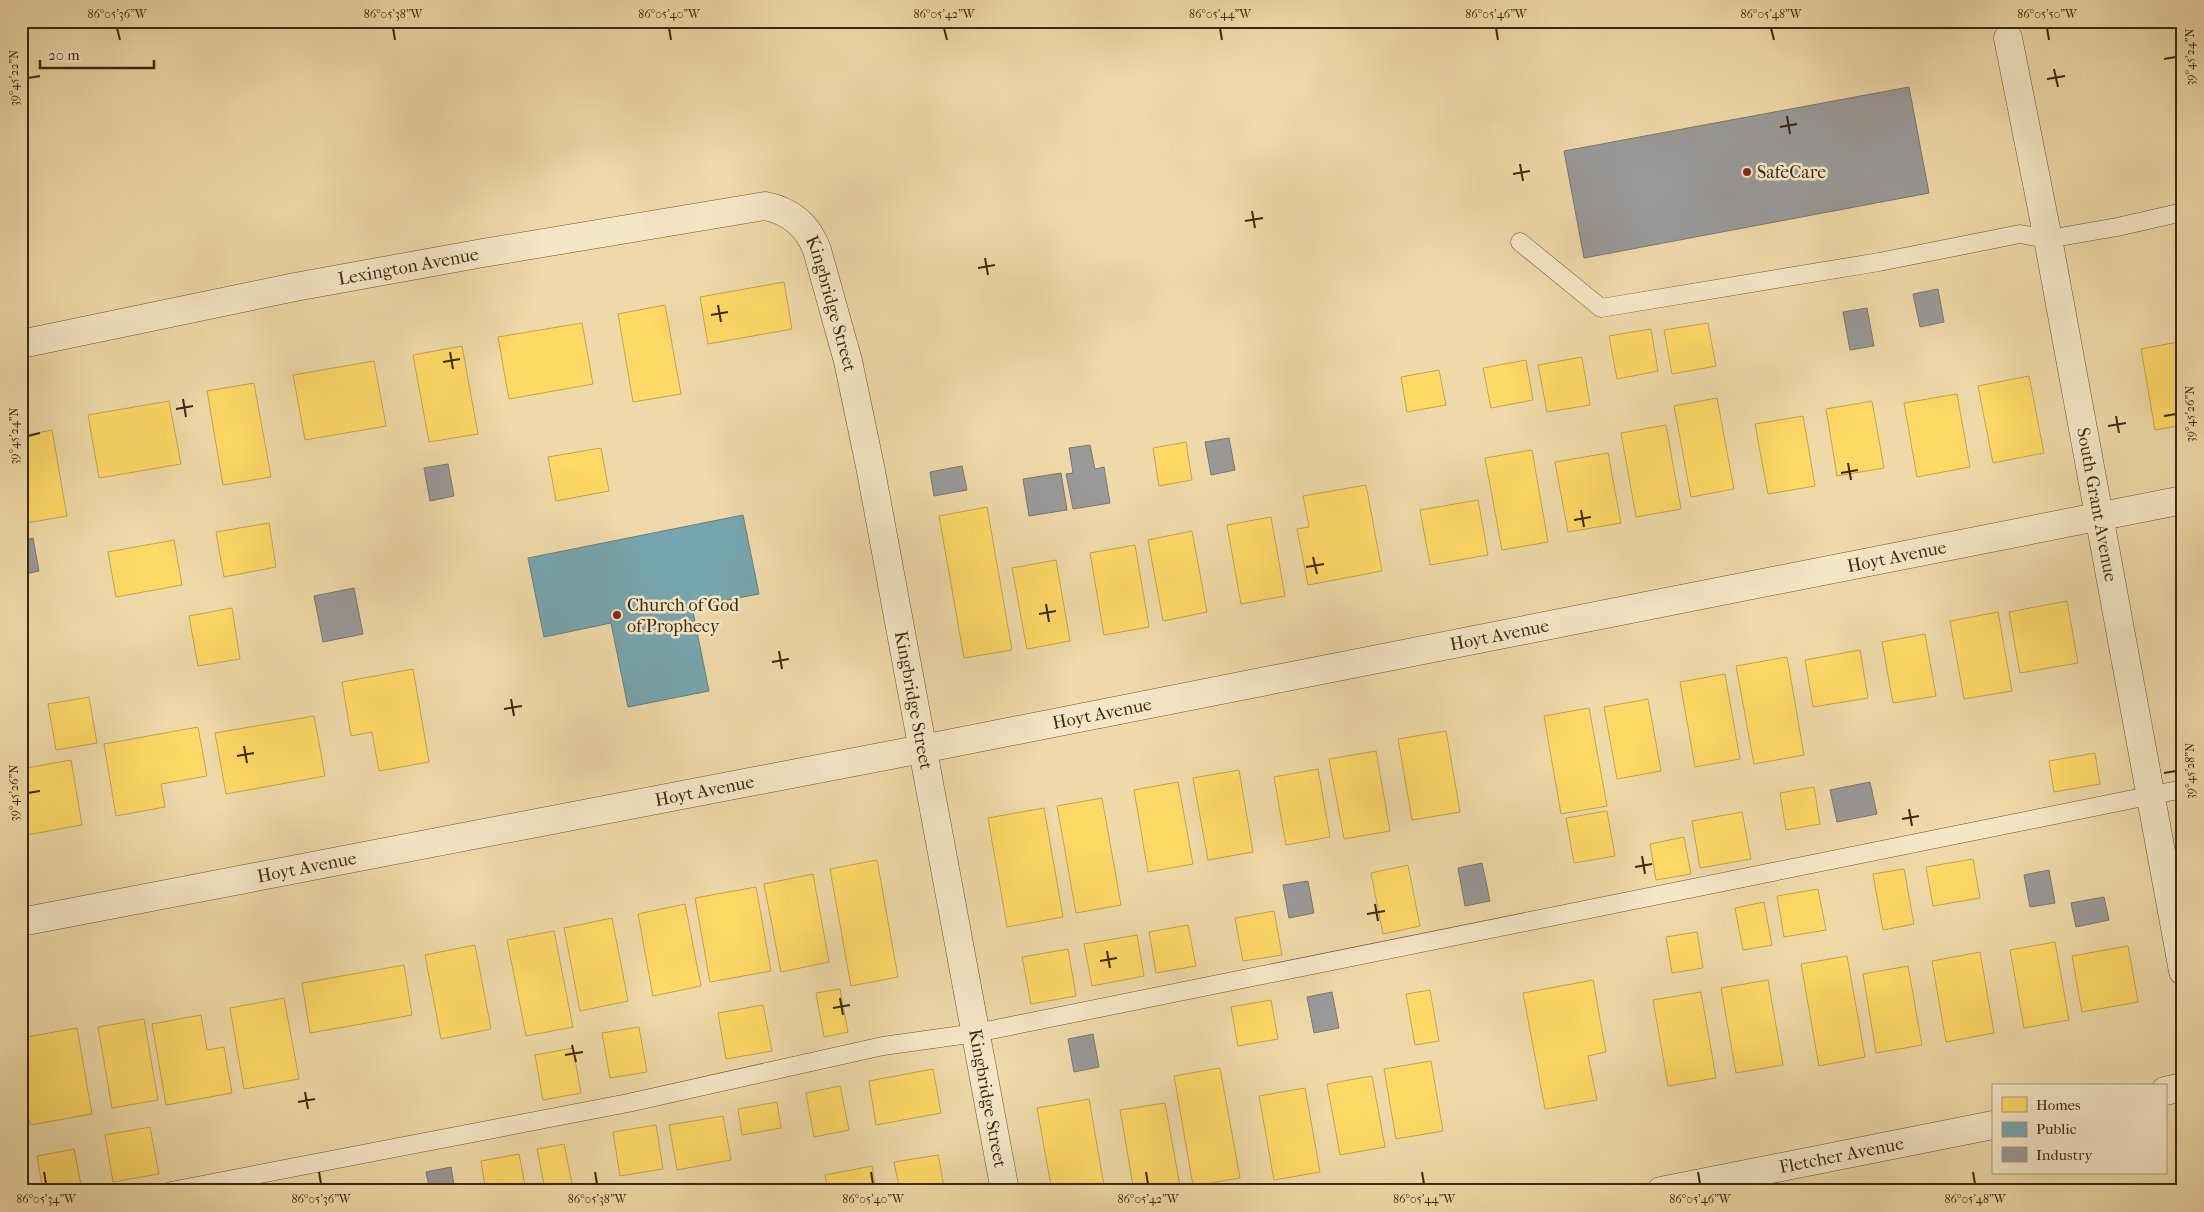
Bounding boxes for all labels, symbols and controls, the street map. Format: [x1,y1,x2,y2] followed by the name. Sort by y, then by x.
[87,7,148,21] text: 86°05'36"W
[364,7,424,21] text: 86°05'38"W
[638,7,701,21] text: 86°05'40"W
[914,7,976,21] text: 86°05'42"W
[1189,7,1252,21] text: 86°05'44"W
[1465,7,1528,21] text: 86°05'46"W
[1741,7,1803,21] text: 86°05'48"W
[2017,7,2078,21] text: 86°05'50"W
[2183,28,2197,86] text: 39°45'24"N
[40,38,154,70] scale bar
[48,46,80,64] text: 20 m
[7,50,21,106] text: 39°45'22"N
[1757,162,1826,183] place label: SafeCare
[1741,166,1753,178] marker: SafeCare
[801,232,860,374] street label: Kingbridge Street
[336,244,481,290] street label: Lexington Avenue
[2183,386,2197,442] text: 39°45'26"N
[7,407,21,465] text: 39°45'24"N
[2072,426,2121,584] street label: South Grant Avenue
[1845,537,1948,577] street label: Hoyt Avenue
[627,595,739,637] place label: Church of God of Prophecy
[611,609,623,621] marker: Church of God of Prophecy
[1448,615,1551,656] street label: Hoyt Avenue
[890,629,936,772] street label: Kingbridge Street
[1051,694,1154,734] street label: Hoyt Avenue
[2183,743,2197,799] text: 39°45'28"N
[7,765,21,821] text: 39°45'26"N
[653,771,756,811] street label: Hoyt Avenue
[255,848,358,887] street label: Hoyt Avenue
[964,1027,1011,1170] street label: Kingbridge Street
[1992,1084,2166,1174] legend
[2036,1096,2081,1114] text: Homes
[2036,1120,2077,1138] text: Public
[1777,1133,1906,1178] street label: Fletcher Avenue
[2036,1146,2093,1164] text: Industry
[16,1192,77,1206] text: 86°05'34"W
[291,1192,352,1206] text: 86°05'36"W
[568,1192,628,1206] text: 86°05'38"W
[842,1192,905,1206] text: 86°05'40"W
[1118,1192,1180,1206] text: 86°05'42"W
[1393,1192,1456,1206] text: 86°05'44"W
[1669,1192,1732,1206] text: 86°05'46"W
[1945,1192,2007,1206] text: 86°05'48"W

